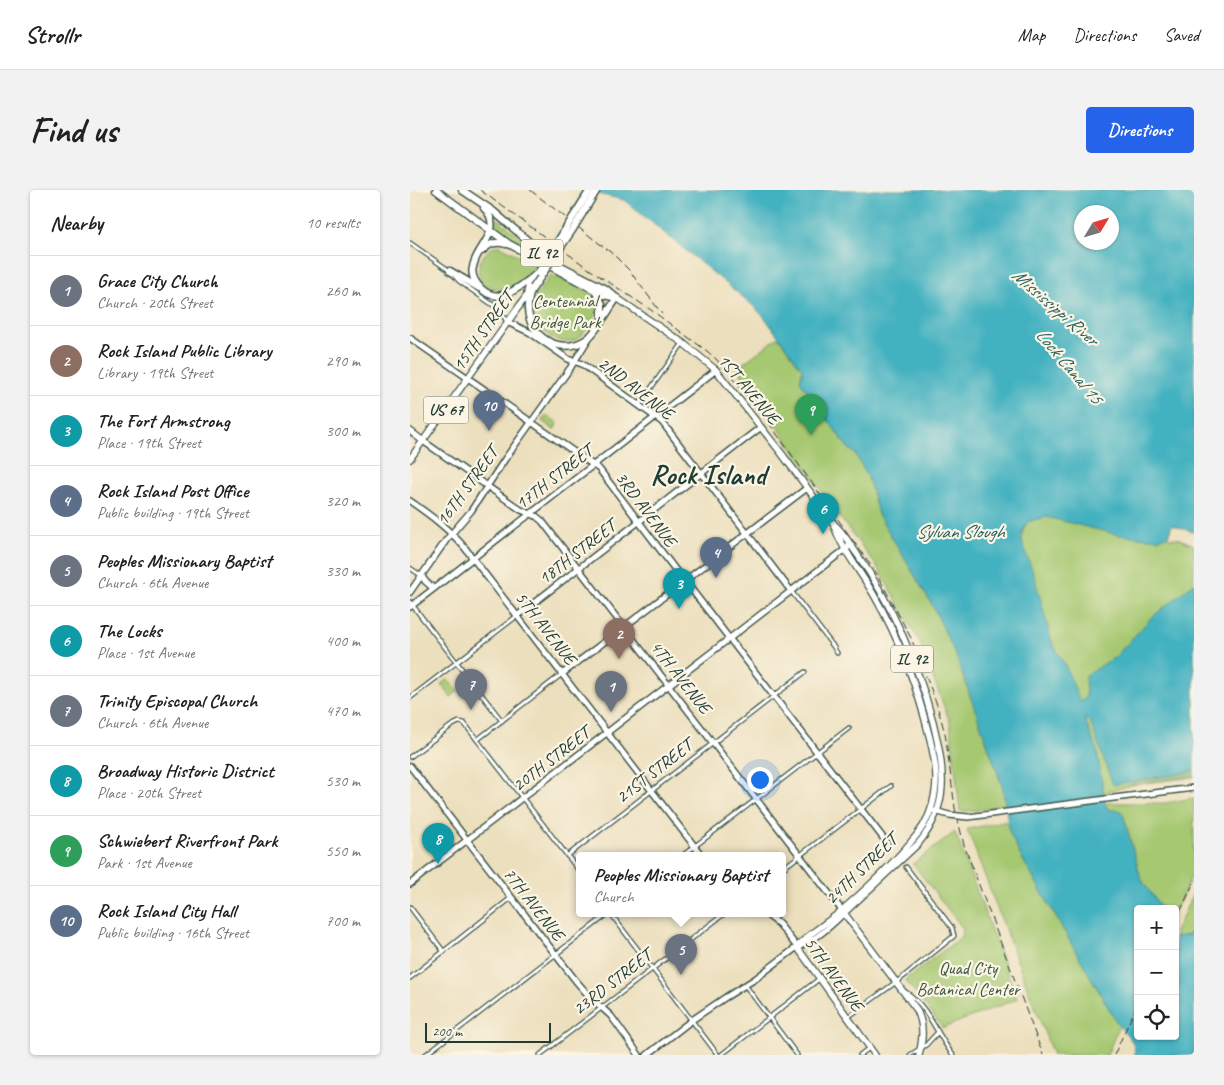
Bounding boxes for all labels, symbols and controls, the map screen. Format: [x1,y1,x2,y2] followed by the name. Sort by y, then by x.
[25,20,80,50] text: Strollr
[1018,24,1045,46] text: Map
[1073,24,1136,46] text: Directions
[1164,24,1199,46] text: Saved
[1086,107,1194,153] button: Directions
[30,108,117,153] text: Find us
[1074,205,1119,250] north arrow
[50,210,103,236] text: Nearby
[306,213,360,233] text: 10 results
[521,239,563,266] road number: IL 92
[1007,263,1105,353] water label: Mississippi River
[97,269,218,293] text: Grace City Church
[62,281,70,301] text: 1
[326,281,360,301] text: 260 m
[448,283,521,375] street label: 15TH STREET
[529,290,602,333] park label: Centennial Bridge Park
[97,293,213,313] text: Church · 20th Street
[1031,323,1110,411] water label: Lock Canal 15
[97,339,271,363] text: Rock Island Public Library
[713,349,786,431] street label: 1ST AVENUE
[62,351,70,371] text: 2
[326,351,360,371] text: 290 m
[594,352,680,426] street label: 2ND AVENUE
[97,363,213,383] text: Library · 19th Street
[473,390,505,431] pin: 10
[795,394,827,435] pin: 9
[424,396,468,424] road number: US 67
[97,409,230,433] text: The Fort Armstrong
[62,421,70,441] text: 3
[326,421,360,441] text: 300 m
[97,433,201,453] text: Place · 19th Street
[511,437,601,514] street label: 17TH STREET
[431,438,506,530] street label: 16TH STREET
[650,457,770,492] district label: Rock Island
[611,467,683,553] street label: 3RD AVENUE
[97,479,248,503] text: Rock Island Post Office
[62,491,70,511] text: 4
[326,491,360,511] text: 320 m
[807,493,839,534] pin: 6
[97,503,249,523] text: Public building · 19th Street
[534,512,624,589] street label: 18TH STREET
[916,520,1006,544] water label: Sylvan Slough
[700,537,732,578] pin: 4
[97,549,272,573] text: Peoples Missionary Baptist
[63,561,69,581] text: 5
[326,561,360,581] text: 330 m
[663,568,695,609] pin: 3
[97,573,208,593] text: Church · 6th Avenue
[511,587,583,671] street label: 5TH AVENUE
[603,618,635,659] pin: 2
[97,619,162,643] text: The Locks
[62,631,70,651] text: 6
[326,631,360,651] text: 400 m
[646,636,718,720] street label: 4TH AVENUE
[97,643,195,663] text: Place · 1st Avenue
[891,646,933,672] road number: IL 92
[455,669,487,710] pin: 7
[595,671,627,712] pin: 1
[97,689,257,713] text: Trinity Episcopal Church
[62,701,70,721] text: 7
[326,701,360,721] text: 470 m
[97,713,208,733] text: Church · 6th Avenue
[508,719,598,796] street label: 20TH STREET
[611,731,700,808] street label: 21ST STREET
[97,759,274,783] text: Broadway Historic District
[747,767,773,793] your location
[62,771,70,791] text: 8
[326,771,360,791] text: 530 m
[97,783,201,803] text: Place · 20th Street
[422,823,454,864] pin: 8
[820,826,905,909] street label: 24TH STREET
[97,829,277,853] text: Schwiebert Riverfront Park
[62,841,70,861] text: 9
[326,841,360,861] text: 550 m
[576,852,786,917] popup
[97,853,192,873] text: Park · 1st Avenue
[499,863,571,947] street label: 7TH AVENUE
[594,863,768,887] text: Peoples Missionary Baptist
[594,887,634,907] text: Church
[97,899,236,923] text: Rock Island City Hall
[1134,905,1179,1040] map controls
[1134,905,1179,950] button: +
[59,911,73,931] text: 10
[326,911,360,931] text: 700 m
[97,923,249,943] text: Public building · 16th Street
[800,932,870,1018] street label: 5TH AVENUE
[665,934,697,975] pin: 5
[568,942,659,1020] street label: 23RD STREET
[1134,950,1179,995] button: −
[916,957,1022,1000] park label: Quad City Botanical Center
[1134,995,1179,1040] button: locate
[425,1020,551,1043] scale bar
[432,1023,462,1040] text: 200 m

